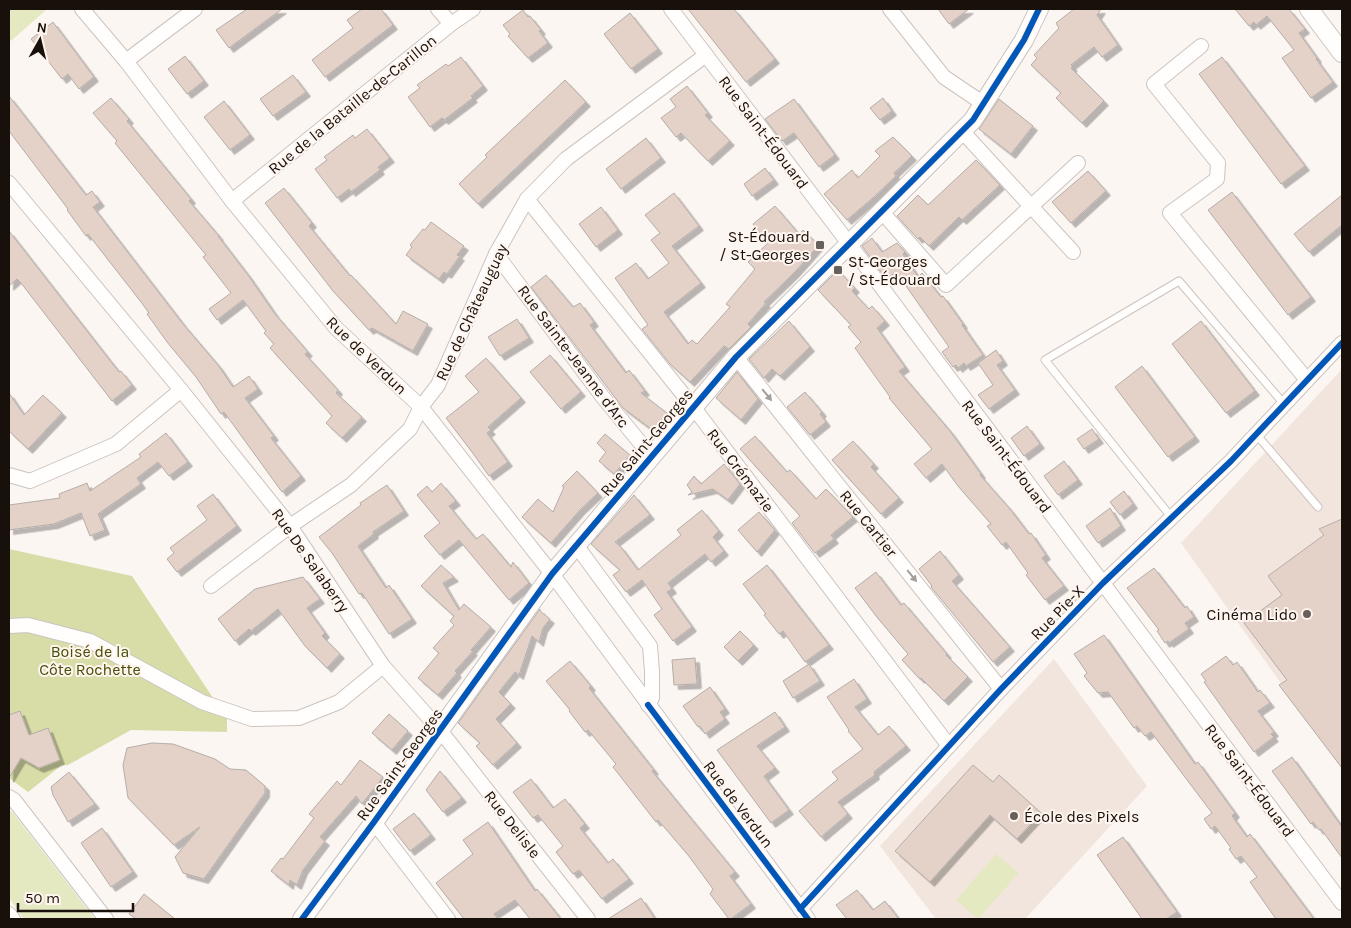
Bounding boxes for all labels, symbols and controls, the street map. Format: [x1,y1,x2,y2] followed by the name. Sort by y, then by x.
[15,15,65,65] north arrow
[36,19,48,37] text: N
[264,31,440,178] street label: Rue de la Bataille-de-Carillon
[715,72,812,193] street label: Rue Saint-Édouard
[720,227,810,264] place label: St-Édouard / St-Georges
[814,239,826,251] marker: St-Édouard / St-Georges
[431,240,512,384] street label: Rue de Châteauguay
[848,252,941,289] place label: St-Georges / St-Édouard
[832,264,844,276] marker: St-Georges / St-Édouard
[514,281,634,431] street label: Rue Sainte-Jeanne d'Arc
[323,312,411,398] street label: Rue de Verdun
[596,385,697,500] street label: Rue Saint-Georges
[761,388,772,401] one-way arrow
[958,396,1055,517] street label: Rue Saint-Édouard
[703,425,778,516] street label: Rue Crémazie
[836,486,902,561] street label: Rue Cartier
[268,505,354,616] street label: Rue De Salaberry
[906,569,917,582] one-way arrow
[1026,581,1088,644] street label: Rue Pie-X
[1207,605,1297,624] place label: Cinéma Lido
[1301,608,1313,620] marker: Cinéma Lido
[39,642,141,679] park label: Boisé de la Côte Rochette
[352,704,447,824] street label: Rue Saint-Georges
[1201,720,1298,841] street label: Rue Saint-Édouard
[700,757,778,852] street label: Rue de Verdun
[480,787,545,862] street label: Rue Delisle
[1024,807,1139,826] place label: École des Pixels
[1008,810,1020,822] marker: École des Pixels
[18,880,132,912] scale bar
[25,889,60,907] text: 50 m

